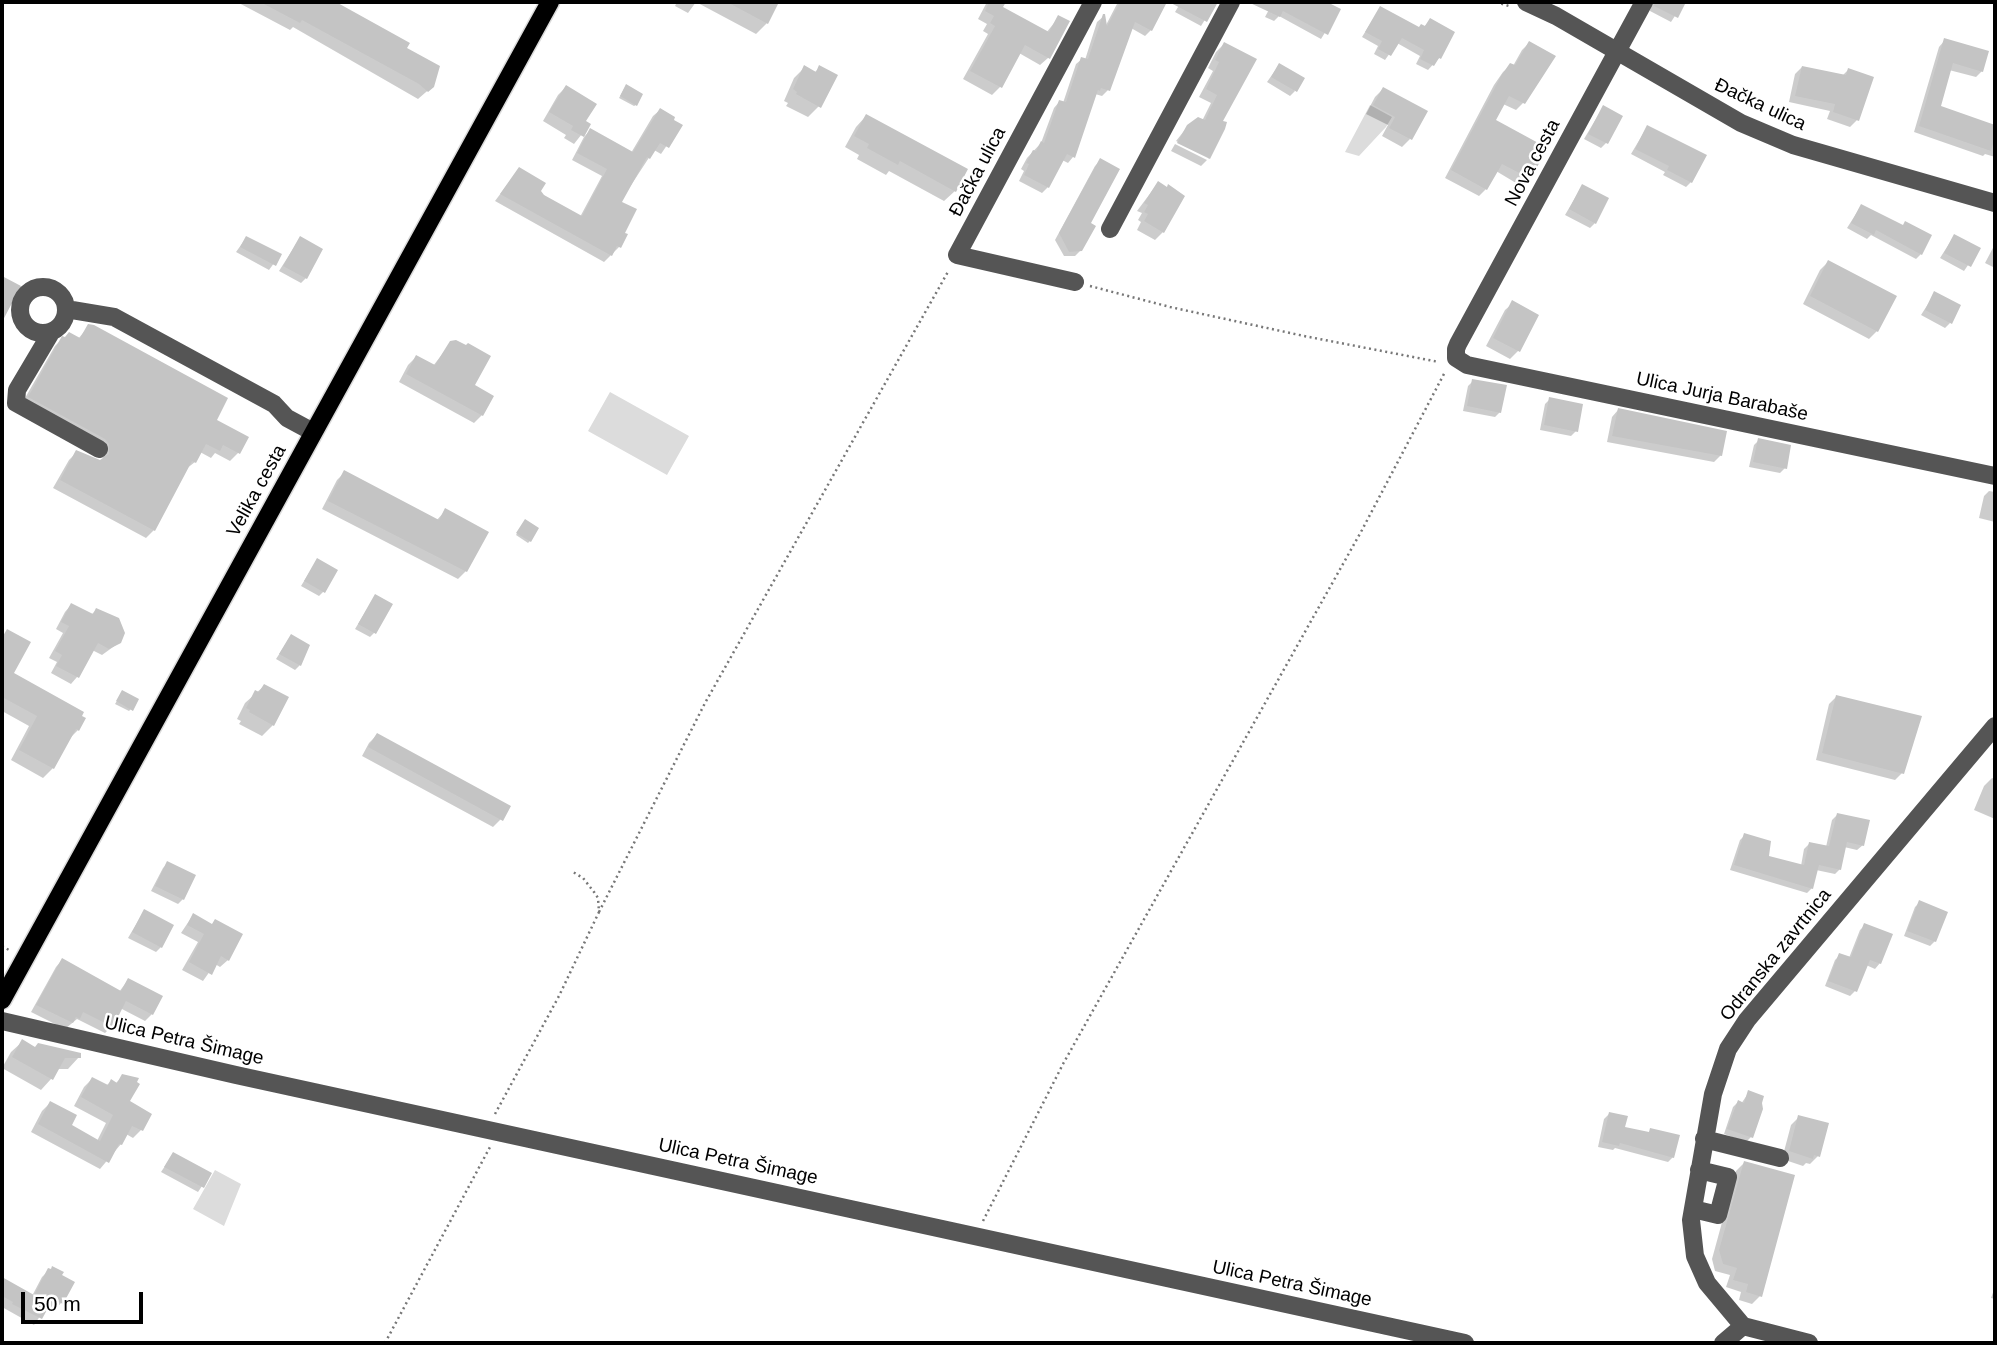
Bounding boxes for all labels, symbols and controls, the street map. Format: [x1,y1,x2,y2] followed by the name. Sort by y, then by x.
[1711,74,1809,136] street label: Đačka ulica
[1501,116,1565,210] street label: Nova cesta
[945,123,1011,221] street label: Đačka ulica
[1634,368,1810,426] street label: Ulica Jurja Barabaše
[222,441,292,541] street label: Velika cesta
[1716,884,1836,1026] street label: Odranska zavrtnica
[102,1012,266,1070] street label: Ulica Petra Šimage
[656,1134,820,1190] street label: Ulica Petra Šimage
[1210,1256,1374,1312] street label: Ulica Petra Šimage
[24,1278,147,1322] scale bar
[34,1292,81,1315] text: 50 m

